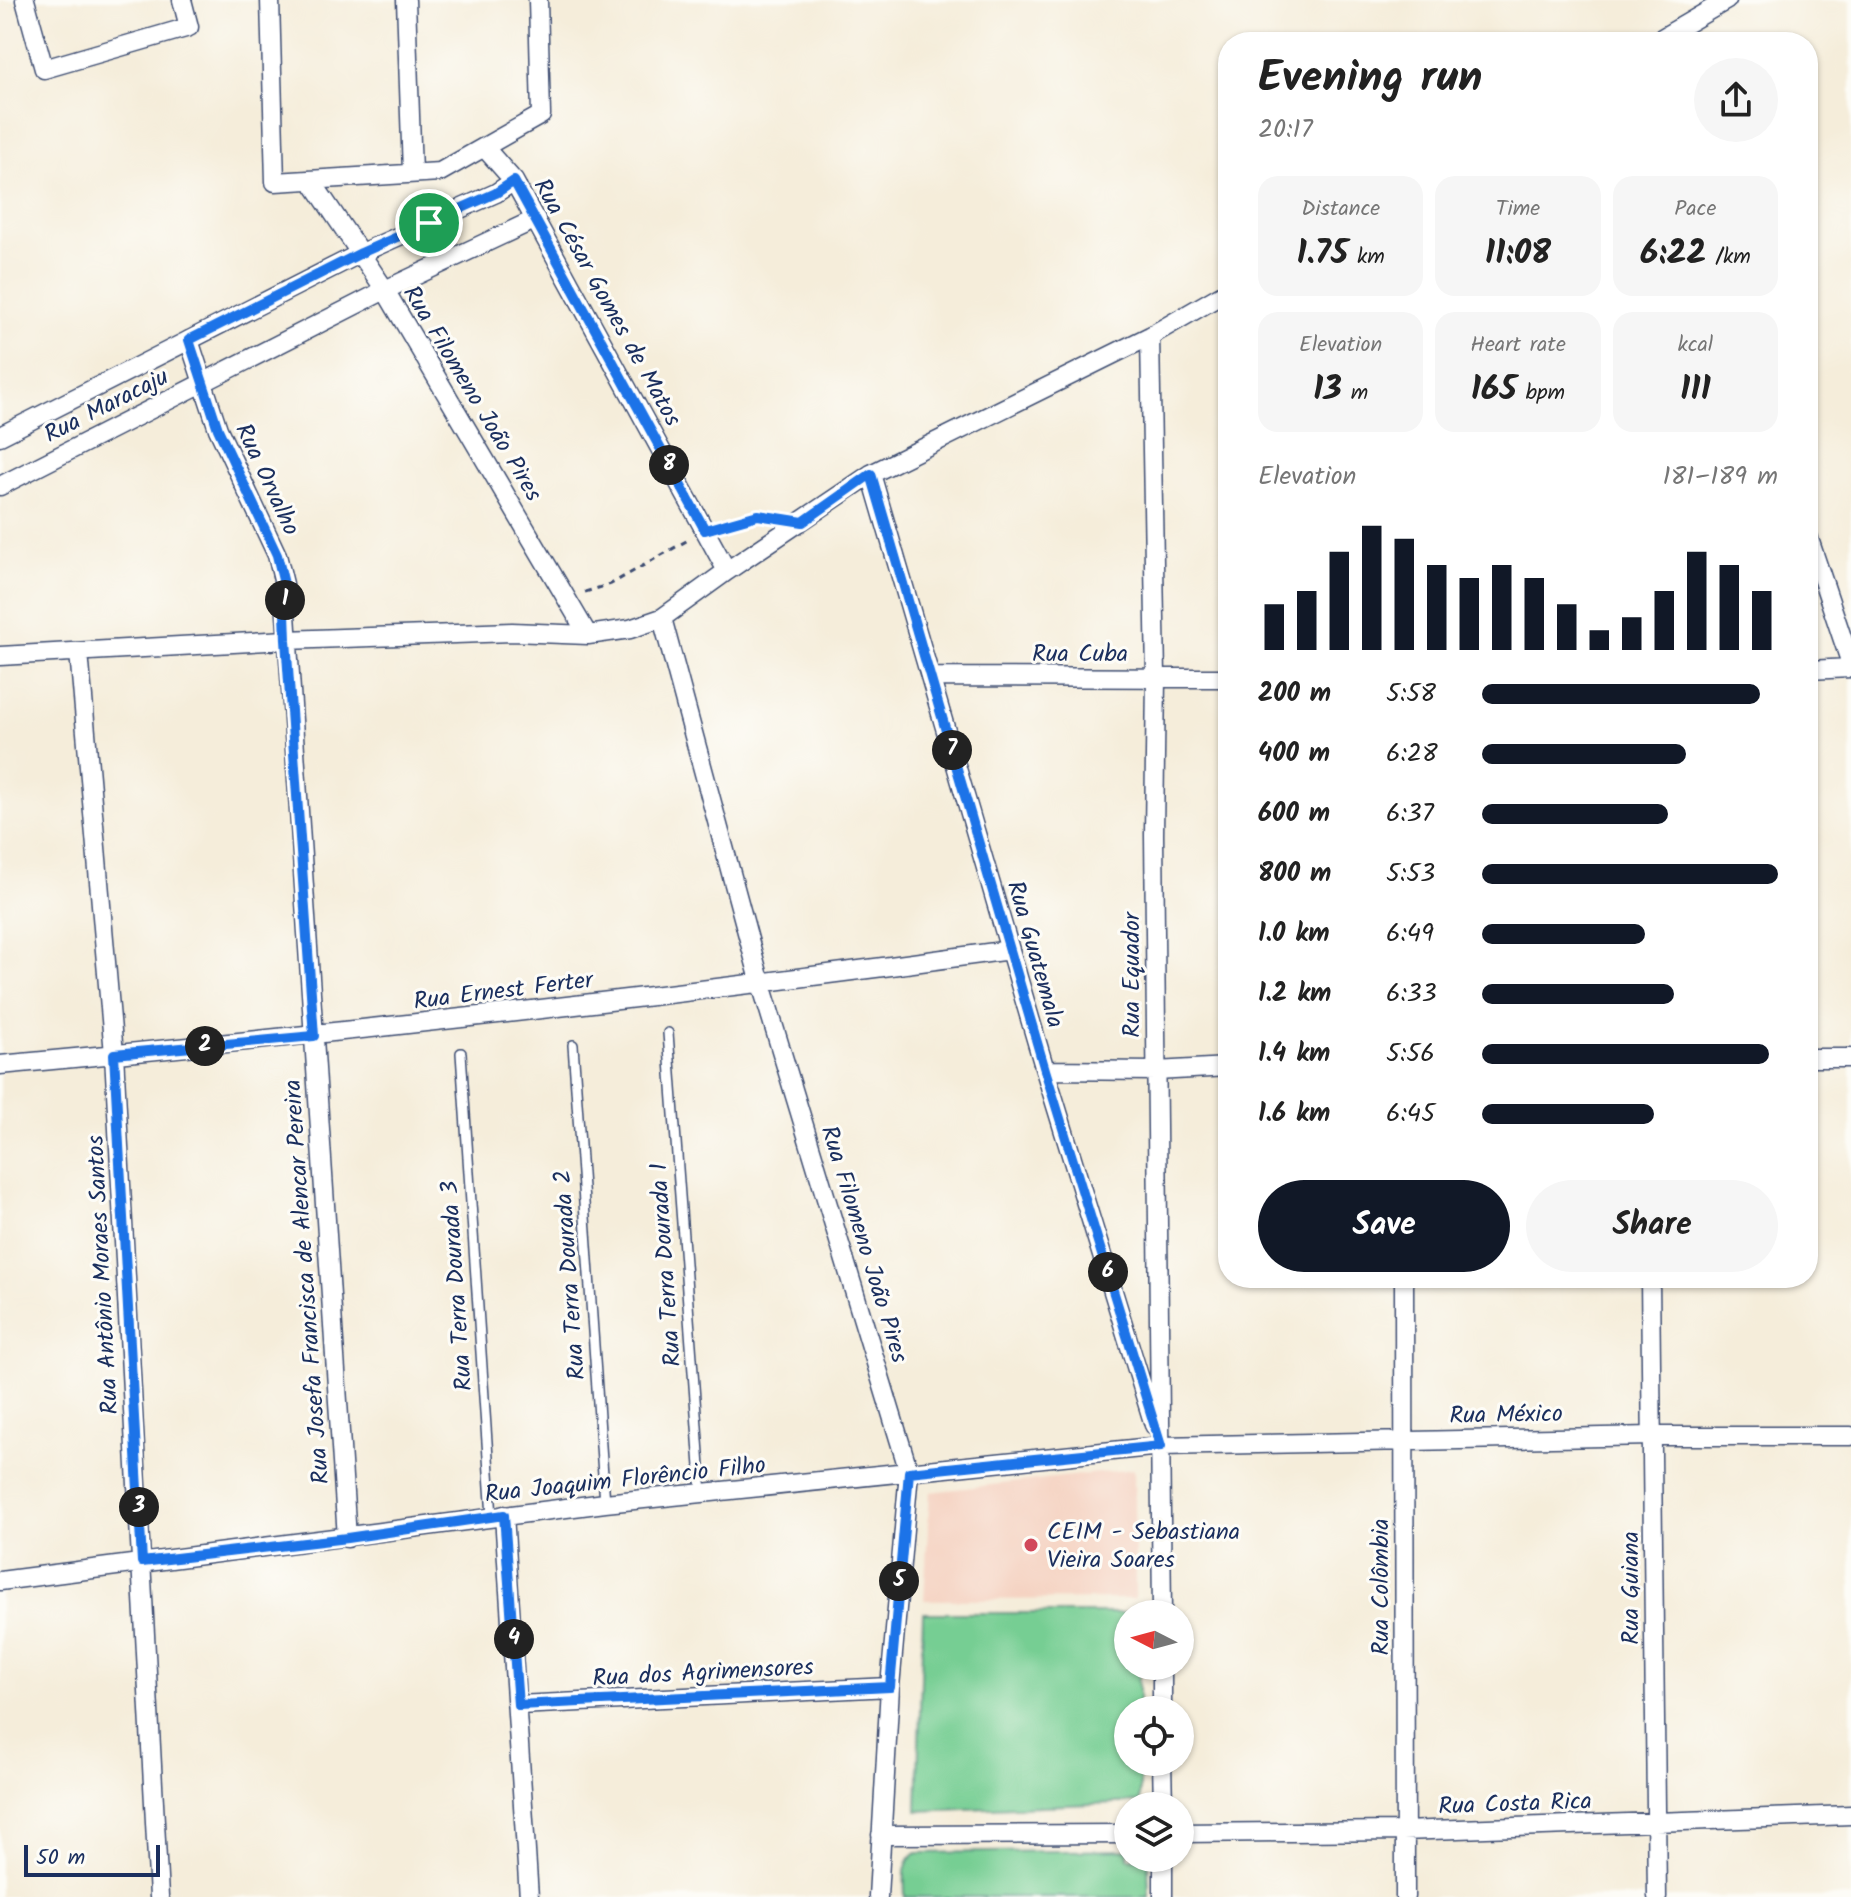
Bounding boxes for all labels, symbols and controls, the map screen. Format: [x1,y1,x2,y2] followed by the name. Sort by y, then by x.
[1258,44,1482,114] text: Evening run
[1694,58,1778,142] button: share
[1258,109,1313,151] text: 20:17
[522,171,691,434] street label: Rua César Gomes de Matos
[395,189,463,257] pin
[1301,192,1380,227] text: Distance
[1496,192,1540,227] text: Time
[1674,192,1716,227] text: Pace
[407,201,451,245] icon: arrive
[1297,227,1348,281] text: 1.75
[1485,227,1551,281] text: 11:08
[1640,227,1706,281] text: 6:22
[1348,240,1385,275] text: km
[1706,240,1751,275] text: /km
[392,278,552,509] street label: Rua Filomeno João Pires
[1299,328,1382,363] text: Elevation
[1470,328,1566,363] text: Heart rate
[1677,328,1713,363] text: kcal
[37,358,176,454] street label: Rua Maracaju
[1313,363,1342,417] text: 13
[1471,363,1517,417] text: 165
[1680,363,1711,417] text: 111
[1342,376,1368,411] text: m
[1517,376,1565,411] text: bpm
[224,417,310,542] street label: Rua Orvalho
[649,445,689,485] pin: 8
[663,447,675,482] text: 8
[1258,456,1356,498] text: Elevation
[1663,456,1778,498] text: 181–189 m
[265,580,305,620] pin: 1
[282,582,288,617] text: 1
[1032,635,1128,674] street label: Rua Cuba
[1258,673,1331,715] text: 200 m
[1386,673,1436,715] text: 5:58
[932,730,972,770] pin: 7
[947,732,957,767] text: 7
[1258,733,1330,775] text: 400 m
[1386,733,1438,775] text: 6:28
[1258,793,1330,835] text: 600 m
[1386,793,1434,835] text: 6:37
[1258,853,1331,895] text: 800 m
[1386,853,1435,895] text: 5:53
[995,876,1074,1033] street label: Rua Guatemala
[1113,910,1152,1038] street label: Rua Equador
[1258,913,1329,955] text: 1.0 km
[1386,913,1434,955] text: 6:49
[411,961,597,1022] street label: Rua Ernest Ferter
[1258,973,1331,1015] text: 1.2 km
[1386,973,1437,1015] text: 6:33
[185,1026,225,1066] pin: 2
[199,1028,211,1063] text: 2
[1258,1033,1330,1075] text: 1.4 km
[1386,1033,1435,1075] text: 5:56
[274,1078,341,1486] street label: Rua Josefa Francisca de Alencar Pereira
[1258,1093,1330,1135] text: 1.6 km
[1386,1093,1435,1135] text: 6:45
[809,1121,918,1368] street label: Rua Filomeno João Pires
[77,1134,130,1416] street label: Rua Antônio Moraes Santos
[640,1162,693,1368] street label: Rua Terra Dourada 1
[544,1168,597,1381] street label: Rua Terra Dourada 2
[431,1180,484,1392] street label: Rua Terra Dourada 3
[1258,1180,1510,1272] button: Save
[1526,1180,1778,1272] button: Share
[1088,1252,1128,1292] pin: 6
[1102,1254,1114,1289] text: 6
[1449,1395,1563,1436] street label: Rua México
[483,1446,768,1515] street label: Rua Joaquim Florêncio Filho
[119,1487,159,1527] pin: 3
[133,1489,145,1524] text: 3
[1047,1513,1240,1580] place label: CEIM - Sebastiana Vieira Soares
[1362,1518,1401,1656] street label: Rua Colômbia
[1612,1531,1651,1645] street label: Rua Guiana
[1022,1536,1040,1554] marker: CEIM - Sebastiana Vieira Soares
[879,1561,919,1601] pin: 5
[893,1563,905,1598] text: 5
[1114,1600,1194,1680] north arrow
[1114,1600,1194,1872] map controls
[494,1619,534,1659] pin: 4
[508,1621,520,1656] text: 4
[591,1648,815,1699] street label: Rua dos Agrimensores
[1114,1696,1194,1776] button: locate
[1438,1782,1593,1827] street label: Rua Costa Rica
[1114,1792,1194,1872] button: layers
[24,1841,160,1877] scale bar
[36,1841,85,1876] text: 50 m

